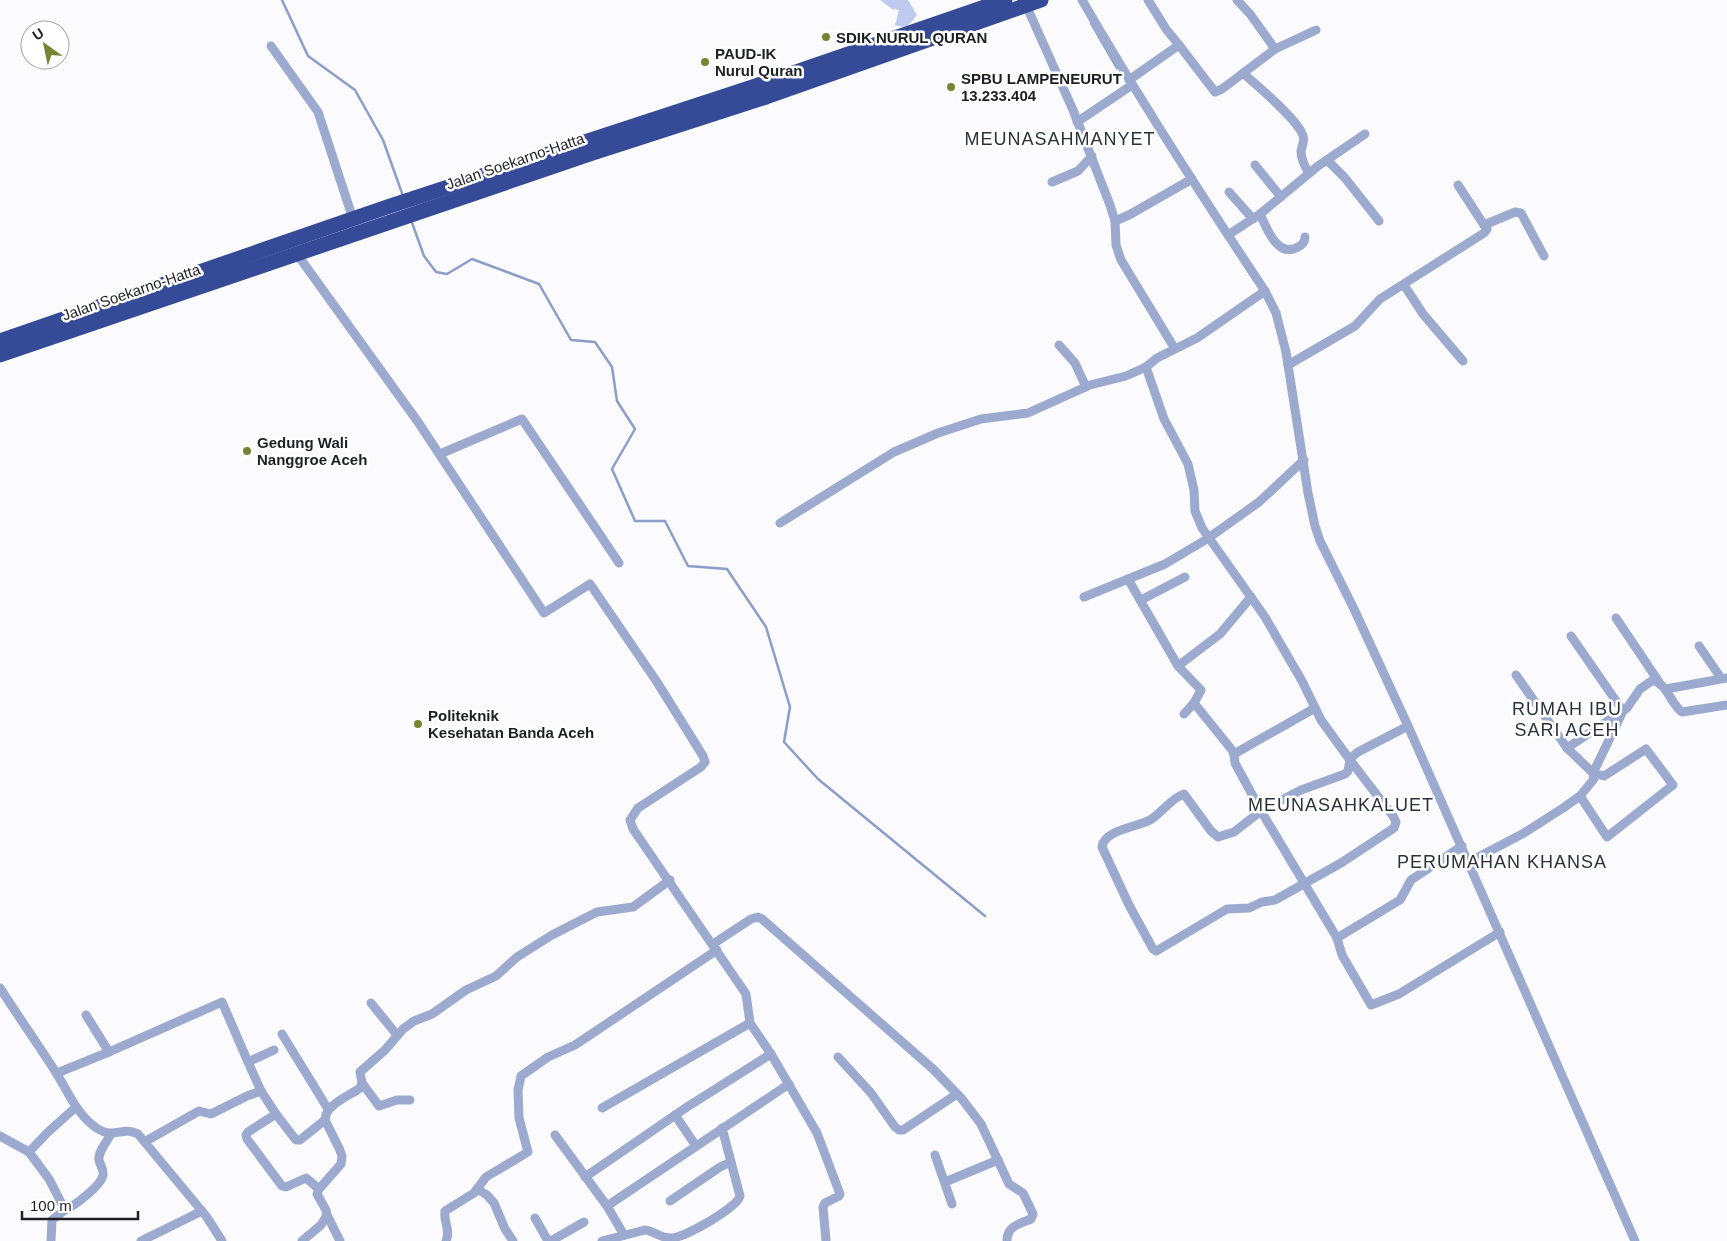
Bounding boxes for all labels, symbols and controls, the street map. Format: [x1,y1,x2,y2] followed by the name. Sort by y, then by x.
[20,20,70,70] north arrow
[29,25,47,44] text: U
[836,29,987,46] place label: SDIK NURUL QURAN
[820,31,832,43] marker: SDIK NURUL QURAN
[715,45,803,79] place label: PAUD-IK Nurul Quran
[699,56,711,68] marker: PAUD-IK Nurul Quran
[961,70,1122,104] place label: SPBU LAMPENEURUT 13.233.404
[945,81,957,93] marker: SPBU LAMPENEURUT 13.233.404
[444,129,587,193] street label: Jalan Soekarno-Hatta
[964,129,1156,149] district label: MEUNASAHMANYET
[60,260,203,324] street label: Jalan Soekarno-Hatta
[257,434,367,468] place label: Gedung Wali Nanggroe Aceh
[241,445,253,457] marker: Gedung Wali Nanggroe Aceh
[1512,699,1622,740] district label: RUMAH IBU SARI ACEH
[428,707,594,741] place label: Politeknik Kesehatan Banda Aceh
[412,718,424,730] marker: Politeknik Kesehatan Banda Aceh
[1248,795,1434,815] district label: MEUNASAHKALUET
[1397,852,1607,872] district label: PERUMAHAN KHANSA
[22,1188,139,1220] scale bar
[30,1197,72,1214] text: 100 m

